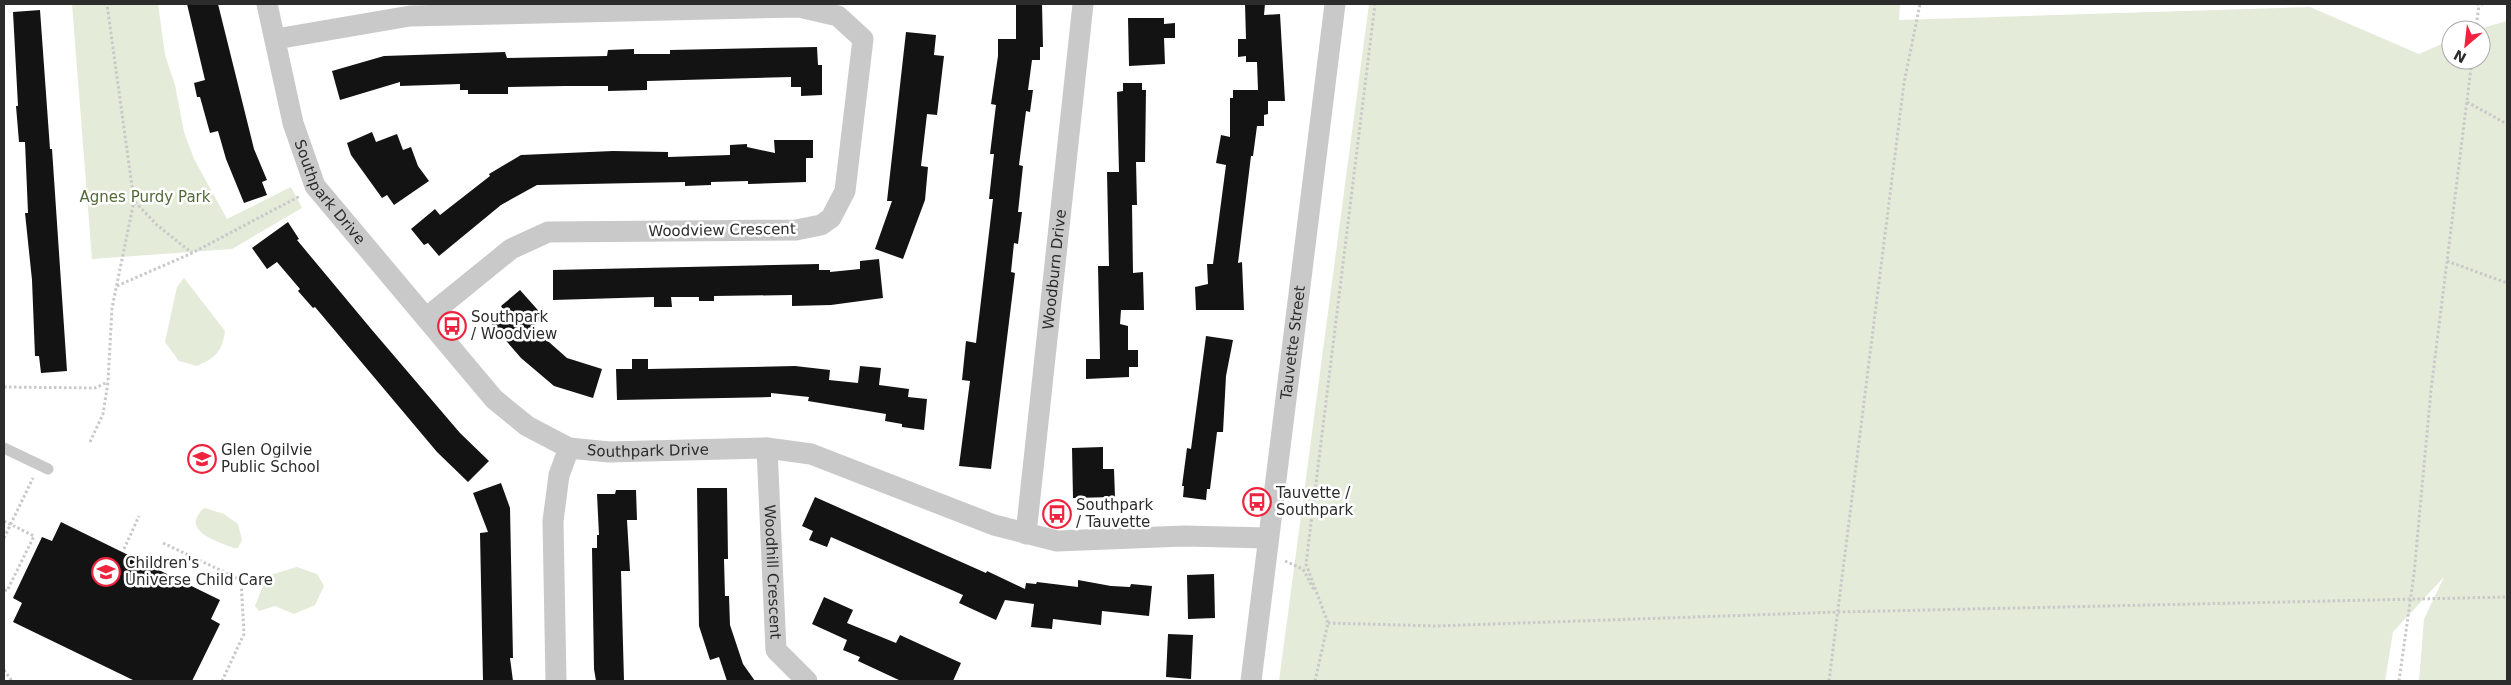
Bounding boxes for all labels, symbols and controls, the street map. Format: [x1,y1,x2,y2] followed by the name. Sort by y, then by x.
[2441,20,2491,70] north arrow
[2451,47,2469,66] text: N
[290,137,369,248] street label: Southpark Drive
[80,188,211,206] park label: Agnes Purdy Park
[1039,208,1070,331] street label: Woodburn Drive
[648,220,796,240] street label: Woodview Crescent
[1277,284,1309,402] street label: Tauvette Street
[471,308,557,343] place label: Southpark / Woodview
[437,311,467,341] bus stop icon: Southpark / Woodview
[586,440,709,461] street label: Southpark Drive
[221,441,320,476] place label: Glen Ogilvie Public School
[187,444,217,474] school or university icon: Glen Ogilvie Public School
[1275,484,1353,519] place label: Tauvette / Southpark
[1242,487,1272,517] bus stop icon: Tauvette / Southpark
[1076,496,1153,531] place label: Southpark / Tauvette
[1042,499,1072,529] bus stop icon: Southpark / Tauvette
[761,504,785,640] street label: Woodhill Crescent
[125,554,273,589] place label: Children's Universe Child Care
[91,557,121,587] school or university icon: Children's Universe Child Care

